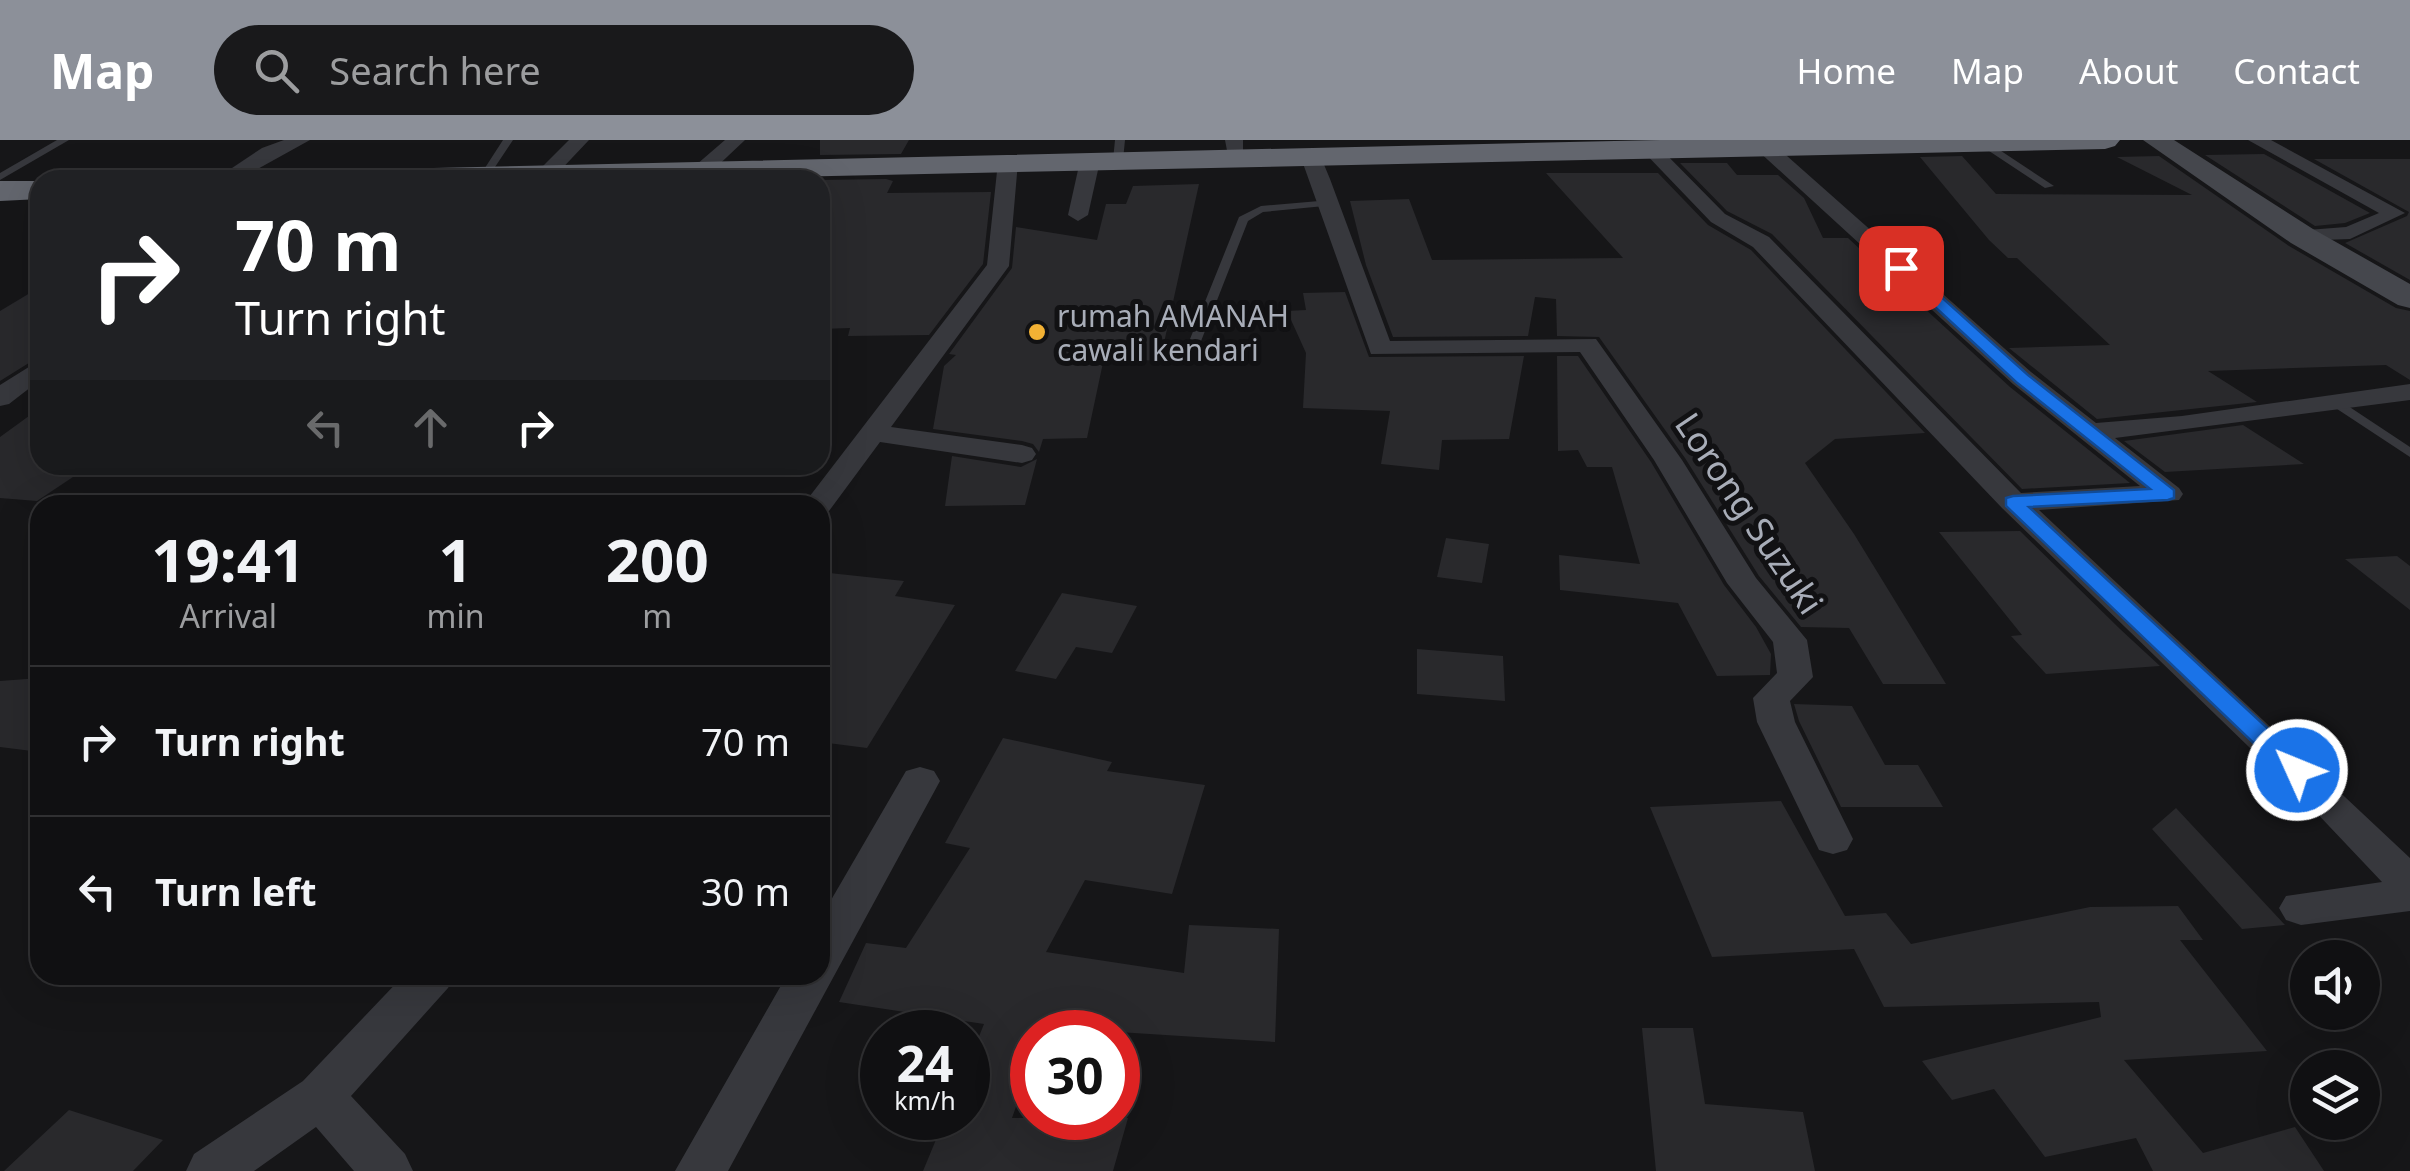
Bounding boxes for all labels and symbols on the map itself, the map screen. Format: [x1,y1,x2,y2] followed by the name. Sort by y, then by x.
[1859,226,1944,311] pin
[1057,295,1289,370] place label: rumah AMANAH cawali kendari
[1026,321,1048,343] marker: rumah AMANAH cawali kendari
[1665,403,1835,623] street label: Lorong Suzuki
[2245,718,2349,822] position arrow
[1010,1010,1140,1140] speed limit sign: 30

